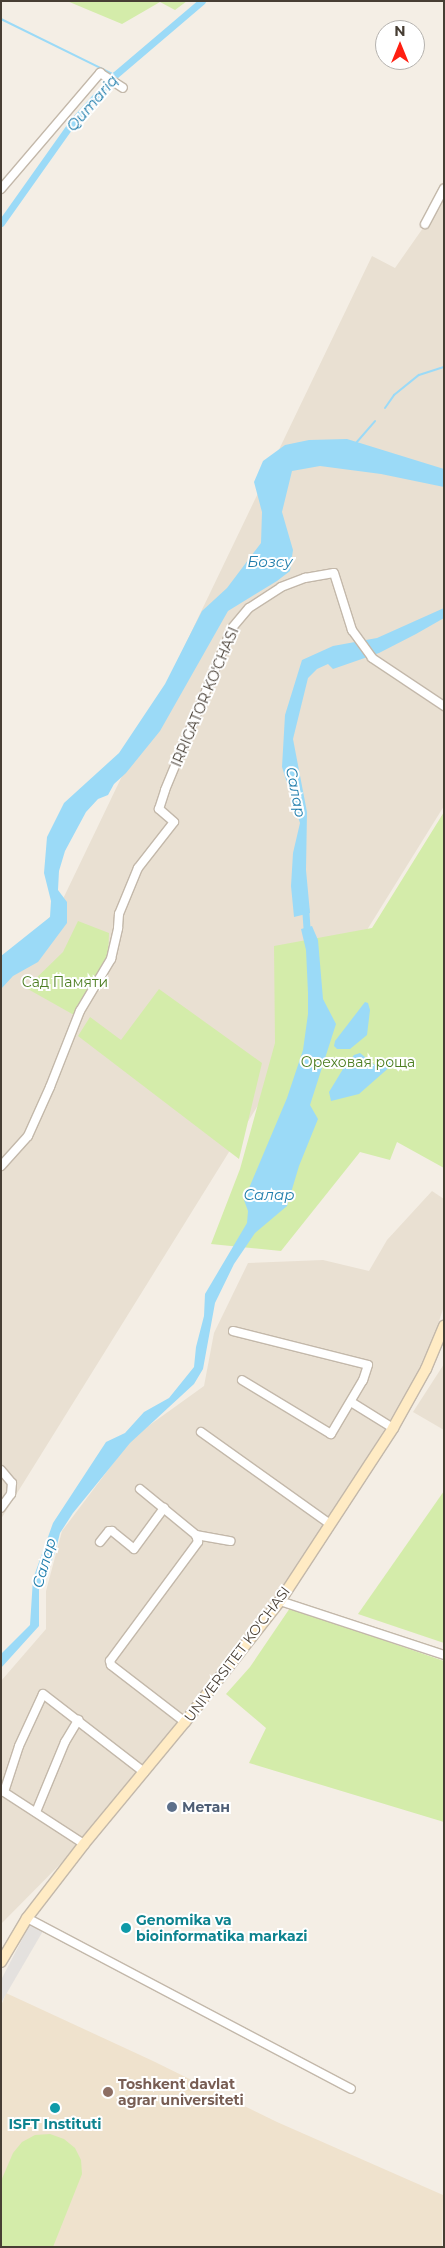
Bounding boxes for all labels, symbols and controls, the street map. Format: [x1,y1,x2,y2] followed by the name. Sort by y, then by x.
[375,20,425,70] north arrow
[394,22,406,40] text: N
[63,71,121,135] water label: Qumariq
[247,553,293,571] water label: Бозсу
[168,625,242,769] street label: IRRIGATOR KO'CHASI
[282,765,310,819] water label: Салар
[22,974,108,990] park label: Сад Памяти
[301,1054,415,1070] park label: Ореховая роща
[243,1186,295,1204] water label: Салар
[28,1536,60,1590] water label: Салар
[181,1583,293,1725] street label: UNIVERSITET KO'CHASI
[182,1799,230,1815] place label: Метан
[166,1801,178,1813] marker: Метан
[136,1912,307,1944] place label: Genomika va bioinformatika markazi
[120,1922,132,1934] marker: Genomika va bioinformatika markazi
[118,2076,244,2108] place label: Toshkent davlat agrar universiteti
[102,2086,114,2098] marker: Toshkent davlat agrar universiteti
[49,2102,61,2114] marker: ISFT Instituti
[8,2116,102,2132] place label: ISFT Instituti

